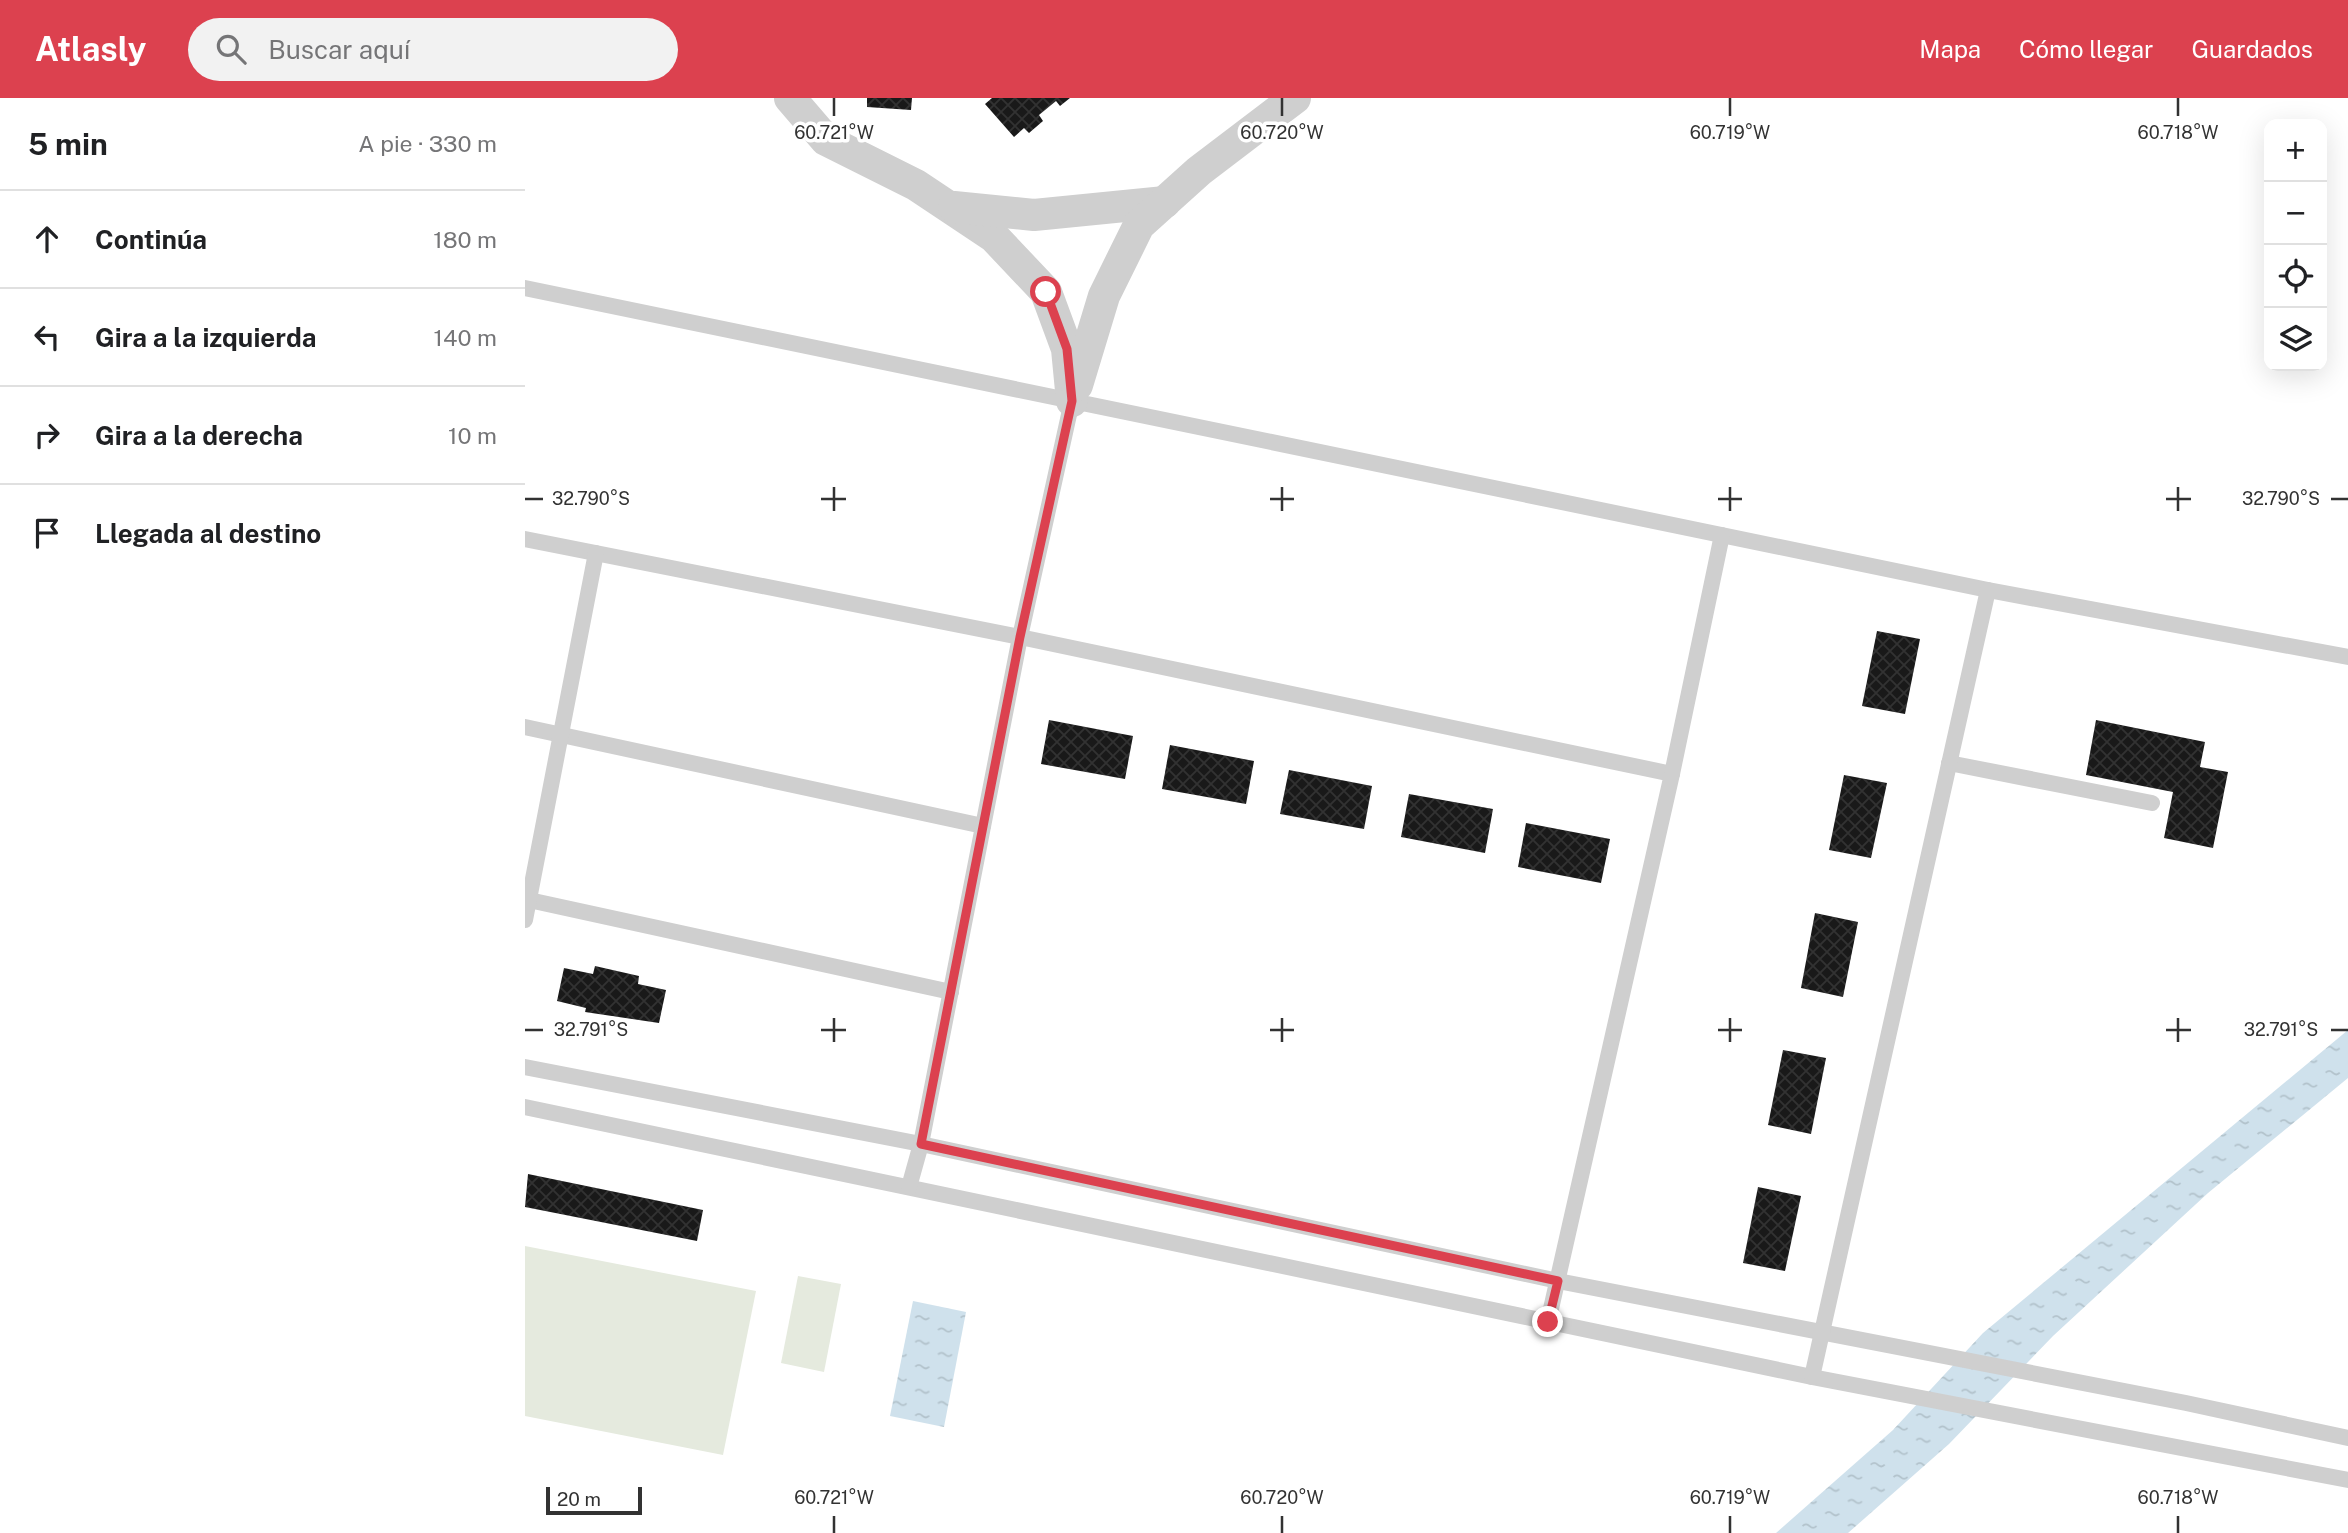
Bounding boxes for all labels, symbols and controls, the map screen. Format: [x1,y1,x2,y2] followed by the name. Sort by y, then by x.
[188,18,678,81] search box
[35,30,146,68] text: Atlasly
[212,30,250,68] icon: search
[268,34,410,65] text: Buscar aquí
[1919,35,1981,63] text: Mapa
[2019,35,2153,63] text: Cómo llegar
[2191,35,2313,63] text: Guardados
[2264,119,2327,371] map controls
[2264,119,2327,182] button: +
[794,122,874,143] text: 60.721°W
[1240,122,1324,143] text: 60.720°W
[1690,122,1770,143] text: 60.719°W
[2138,122,2218,143] text: 60.718°W
[28,126,108,162] text: 5 min
[358,130,497,157] text: A pie · 330 m
[2264,182,2327,245] button: −
[28,220,66,258] icon: ahead
[95,224,207,255] text: Continúa
[433,226,497,253] text: 180 m
[2264,245,2327,308] button: locate
[1030,276,1061,307] route start
[2264,308,2327,371] button: layers
[28,318,66,356] icon: left
[95,322,317,353] text: Gira a la izquierda
[434,324,497,351] text: 140 m
[28,416,66,454] icon: right
[95,420,303,451] text: Gira a la derecha
[448,422,497,449] text: 10 m
[552,488,630,509] text: 32.790°S
[2242,488,2320,509] text: 32.790°S
[28,514,66,552] icon: arrive
[95,518,321,549] text: Llegada al destino
[554,1019,628,1040] text: 32.791°S
[2244,1019,2318,1040] text: 32.791°S
[1532,1306,1563,1337] route end
[546,1484,642,1516] scale bar
[794,1487,874,1508] text: 60.721°W
[1240,1487,1324,1508] text: 60.720°W
[1690,1487,1770,1508] text: 60.719°W
[2138,1487,2218,1508] text: 60.718°W
[557,1488,601,1510] text: 20 m

